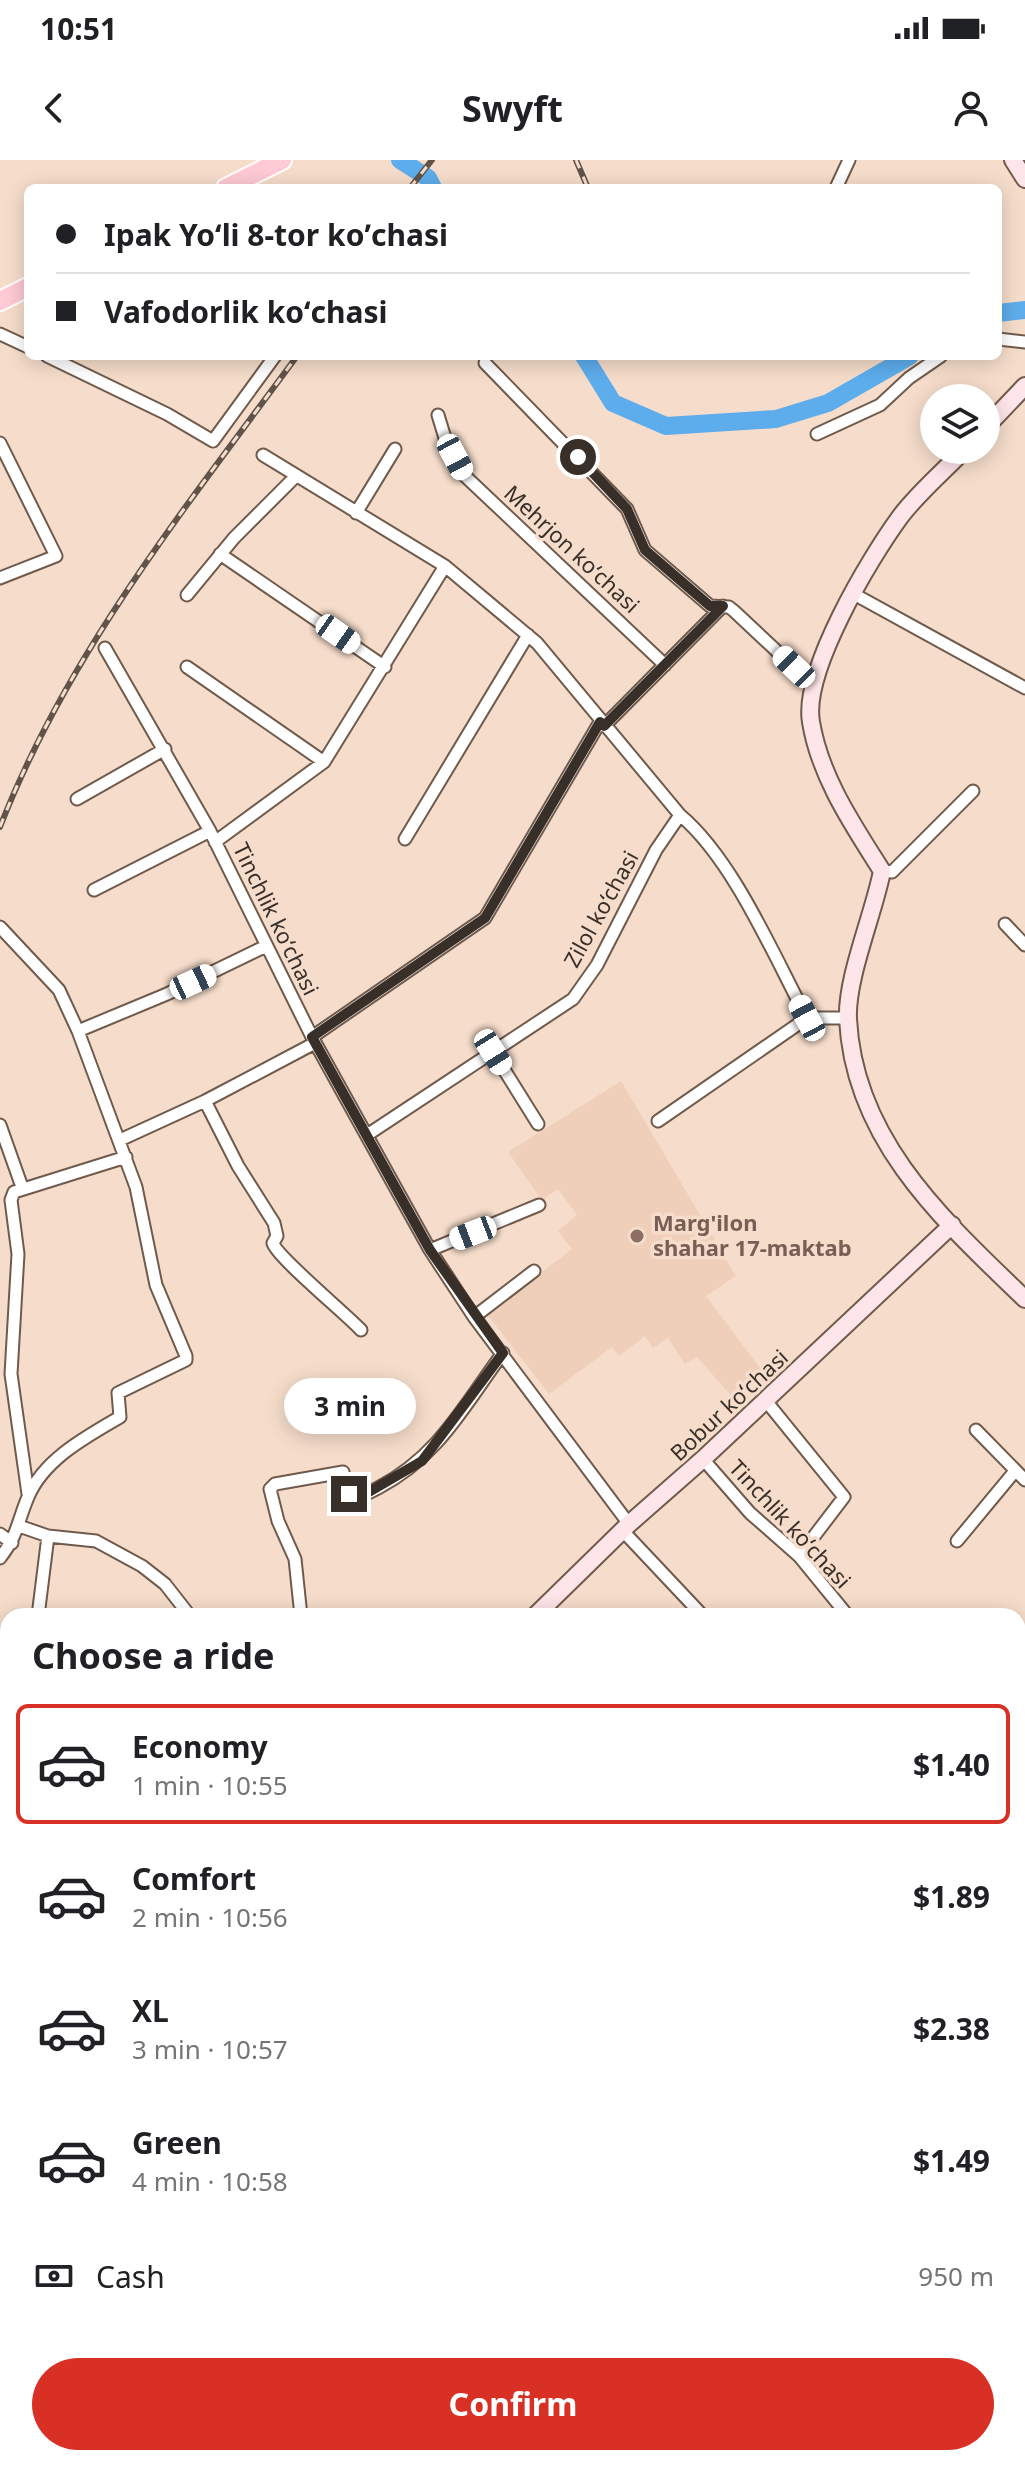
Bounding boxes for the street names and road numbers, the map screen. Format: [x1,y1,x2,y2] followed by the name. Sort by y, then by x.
[498,478,647,619] street label: Mehrjon koʻchasi
[227,837,327,1000] street label: Tinchlik koʻchasi
[556,845,645,972] street label: Zilol ko‘chasi
[663,1342,794,1467] street label: Bobur koʻchasi
[723,1452,858,1594] street label: Tinchlik koʻchasi

